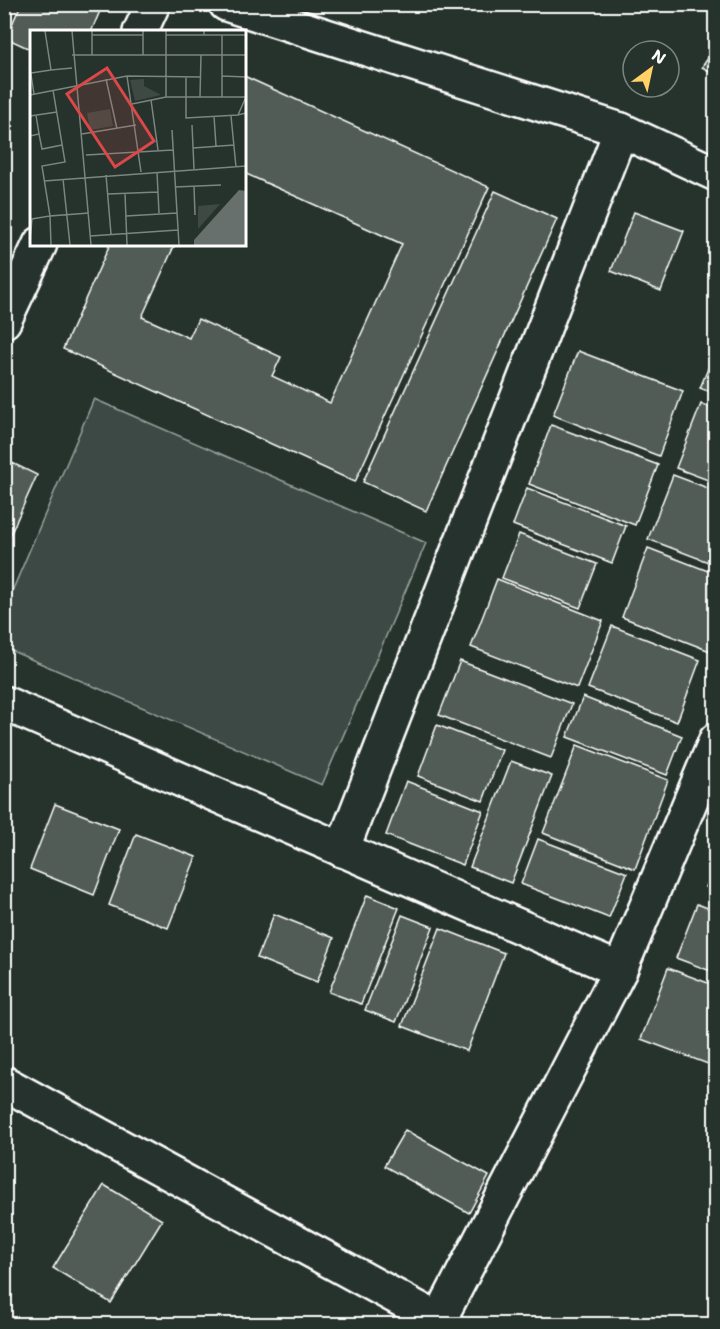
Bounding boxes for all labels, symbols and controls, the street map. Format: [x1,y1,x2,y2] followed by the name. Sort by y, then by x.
[30,30,246,246] inset map
[621,39,681,99] north arrow
[648,45,670,69] text: N

